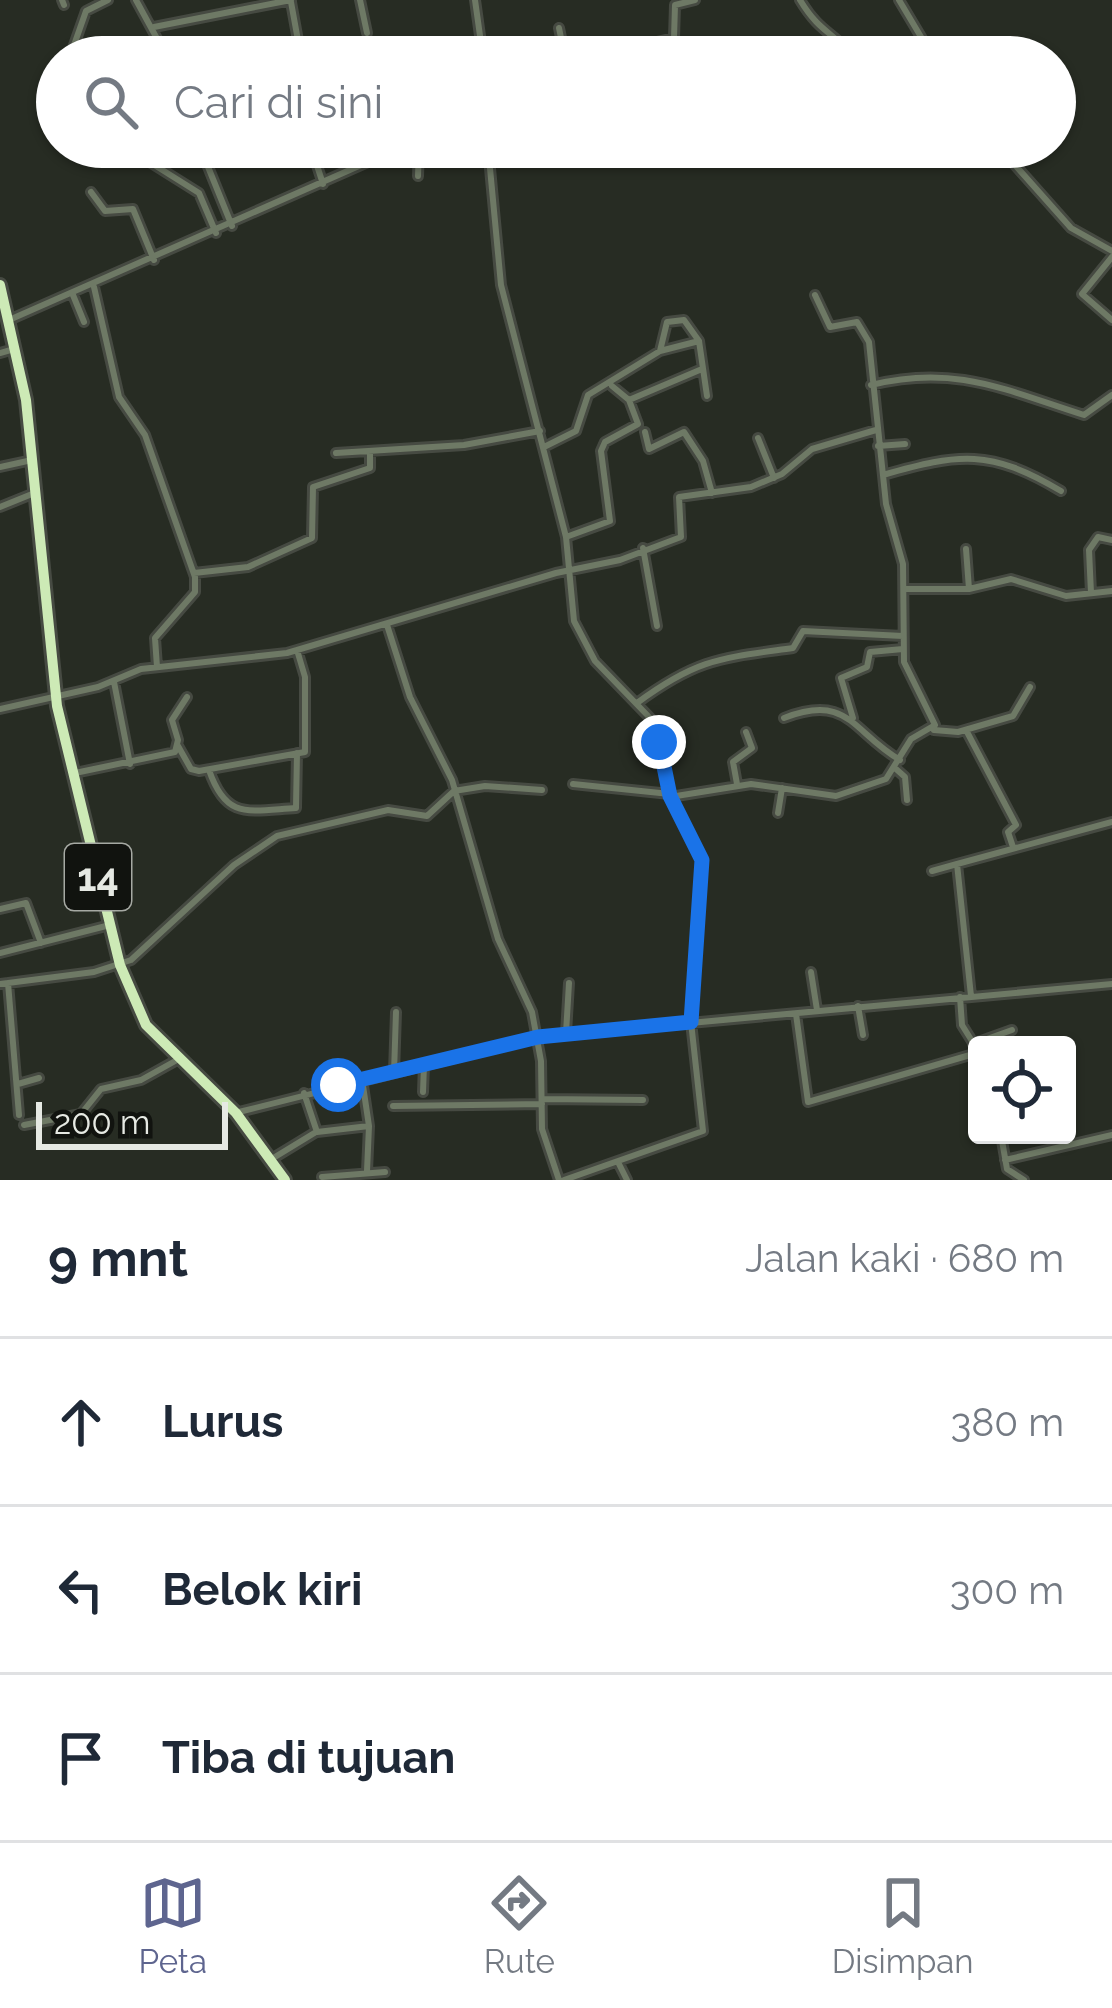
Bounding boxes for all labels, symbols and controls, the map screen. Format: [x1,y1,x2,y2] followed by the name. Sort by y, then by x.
[36,36,1076,168] search box
[78,69,144,135] icon: search
[174,76,383,129] text: Cari di sini
[632,715,686,769] route end
[65,844,131,910] road number: 14
[968,1036,1076,1144] map controls
[968,1036,1076,1144] button: locate
[311,1058,365,1112] route start
[36,1096,228,1149] scale bar
[54,1103,150,1142] text: 200 m
[48,1228,188,1288] text: 9 mnt
[745,1235,1064,1281] text: Jalan kaki · 680 m
[48,1389,114,1455] icon: ahead
[162,1395,284,1448] text: Lurus
[950,1399,1064,1445] text: 380 m
[48,1557,114,1623] icon: left
[162,1563,362,1616] text: Belok kiri
[950,1567,1064,1613] text: 300 m
[48,1725,114,1791] icon: arrive
[162,1731,455,1784] text: Tiba di tujuan
[138,1870,207,1981] tab: Peta
[484,1870,555,1981] tab: Rute
[832,1870,974,1981] tab: Disimpan

